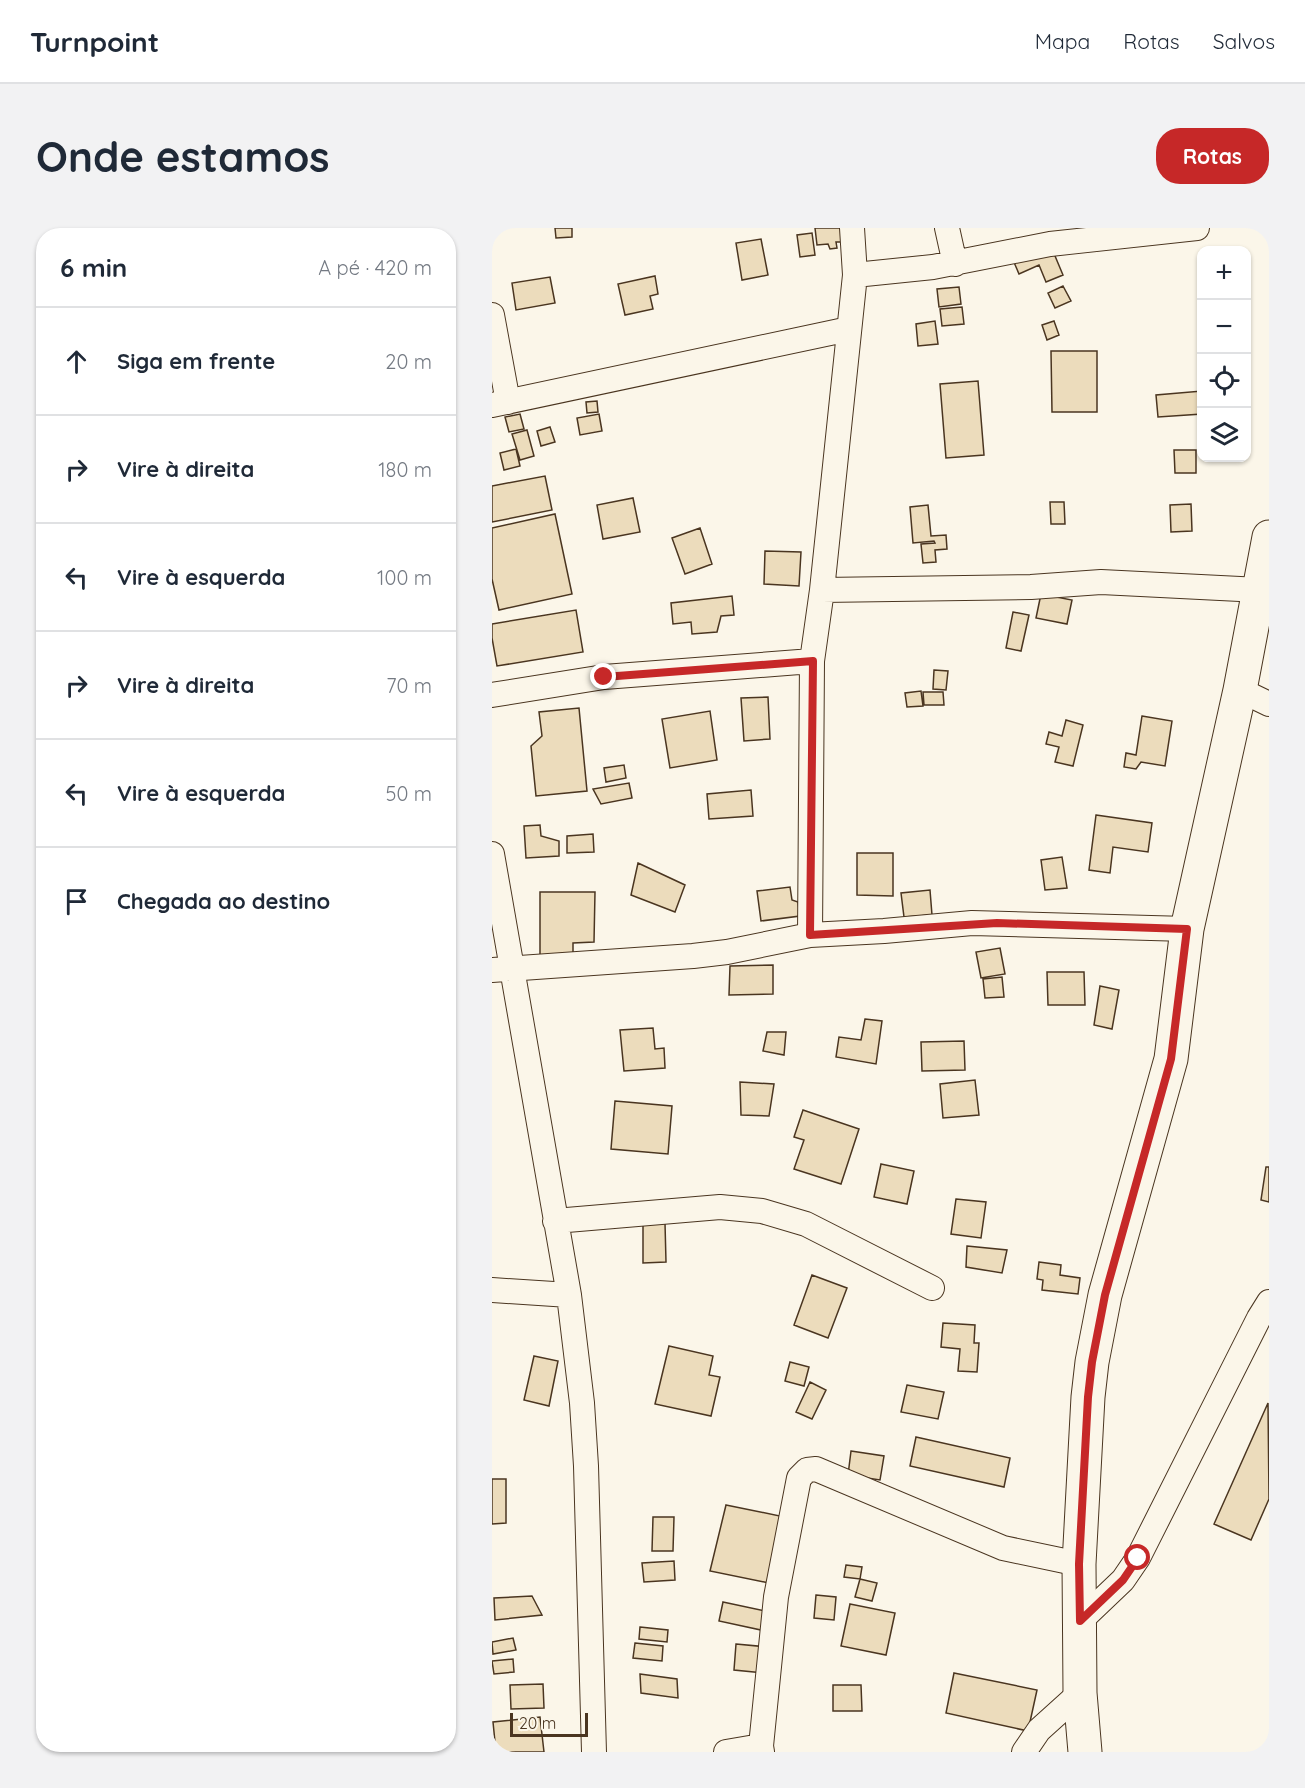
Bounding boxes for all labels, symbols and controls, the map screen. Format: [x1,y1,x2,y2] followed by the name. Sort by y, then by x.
[30,24,159,59] text: Turnpoint
[1035,28,1090,54] text: Mapa
[1123,28,1180,54] text: Rotas
[1213,28,1275,54] text: Salvos
[1156,128,1269,184] button: Rotas
[36,130,330,183] text: Onde estamos
[1197,246,1251,462] map controls
[1197,246,1251,300] button: +
[60,251,127,284] text: 6 min
[318,255,432,280] text: A pé · 420 m
[1197,300,1251,354] button: −
[60,345,93,378] icon: ahead
[117,347,275,375] text: Siga em frente
[385,349,432,374] text: 20 m
[1197,354,1251,408] button: locate
[1197,408,1251,462] button: layers
[60,453,93,486] icon: right
[117,455,254,483] text: Vire à direita
[378,457,432,482] text: 180 m
[60,561,93,594] icon: left
[117,563,285,591] text: Vire à esquerda
[377,565,432,590] text: 100 m
[590,663,616,689] route end
[60,669,93,702] icon: right
[117,671,254,699] text: Vire à direita
[386,673,432,698] text: 70 m
[60,777,93,810] icon: left
[117,779,285,807] text: Vire à esquerda
[386,781,432,806] text: 50 m
[60,885,93,918] icon: arrive
[117,887,330,915] text: Chegada ao destino
[1124,1544,1150,1570] route start
[510,1710,588,1738] scale bar
[519,1713,556,1733] text: 20 m

